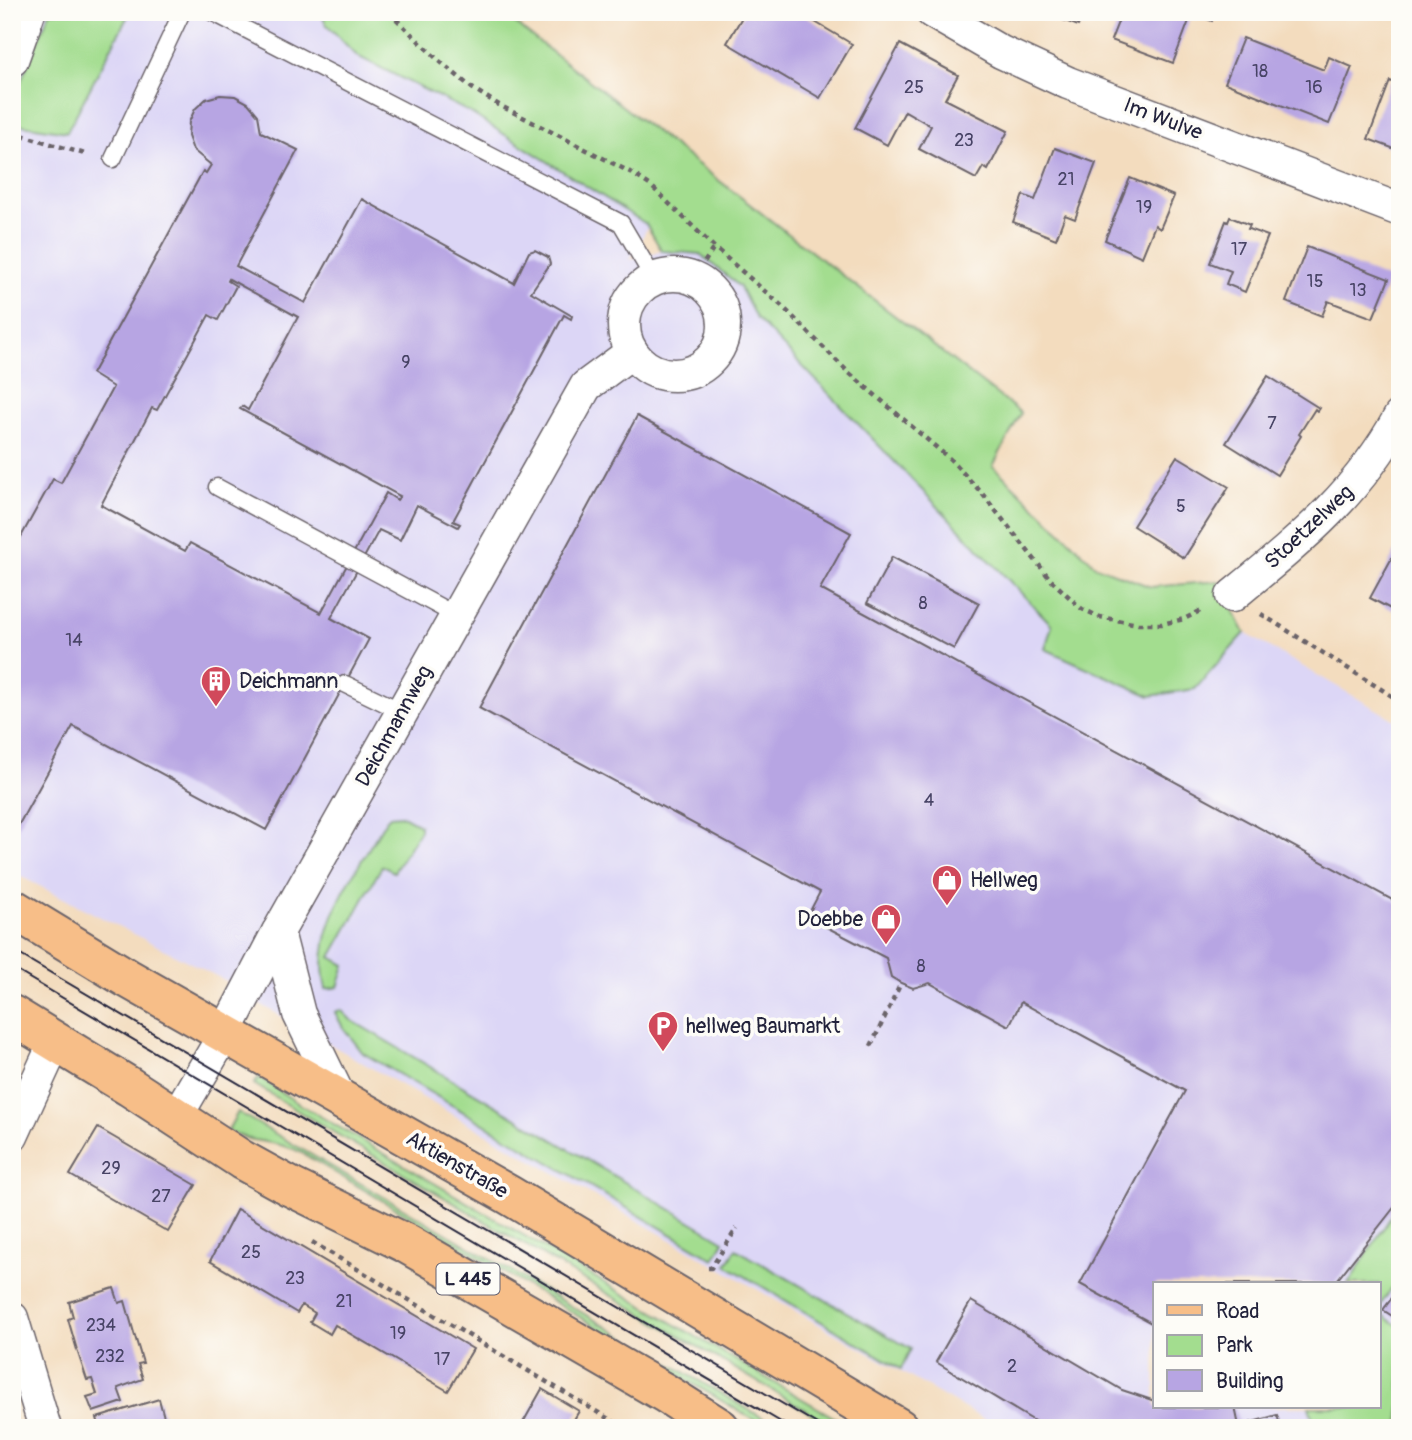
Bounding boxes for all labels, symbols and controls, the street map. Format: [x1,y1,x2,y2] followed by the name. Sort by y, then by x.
[1252,60,1268,83] house number: 18
[904,76,924,99] house number: 25
[1305,76,1323,99] house number: 16
[1120,92,1207,147] street label: Im Wulve
[954,129,974,152] house number: 23
[1057,168,1075,191] house number: 21
[1136,196,1152,219] house number: 19
[1231,238,1248,261] house number: 17
[1307,270,1323,293] house number: 15
[1349,279,1367,302] house number: 13
[401,351,411,374] house number: 9
[1267,412,1277,435] house number: 7
[1259,479,1359,575] street label: Stoetzelweg
[1176,495,1186,518] house number: 5
[918,592,928,615] house number: 8
[65,629,83,652] house number: 14
[350,661,438,791] street label: Deichmannweg
[199,664,233,708] building icon: Deichmann
[239,668,338,695] place label: Deichmann
[924,789,935,812] house number: 4
[930,863,964,907] shop icon: Hellweg
[970,867,1038,894] place label: Hellweg
[869,902,903,946] shop icon: Doebbe
[797,906,864,933] place label: Doebbe
[916,955,926,978] house number: 8
[646,1009,680,1053] parking icon: hellweg Baumarkt
[686,1013,841,1040] place label: hellweg Baumarkt
[401,1125,513,1205] street label: Aktienstraße
[101,1157,121,1180] house number: 29
[151,1185,171,1208] house number: 27
[241,1241,261,1264] house number: 25
[436,1264,500,1294] road number: L 445
[285,1267,305,1290] house number: 23
[1153,1282,1380,1408] legend
[335,1290,353,1313] house number: 21
[1216,1298,1260,1325] text: Road
[86,1314,117,1337] house number: 234
[390,1322,406,1345] house number: 19
[1216,1332,1253,1359] text: Park
[95,1345,125,1368] house number: 232
[434,1348,451,1371] house number: 17
[1007,1355,1017,1378] house number: 2
[1216,1368,1283,1395] text: Building

